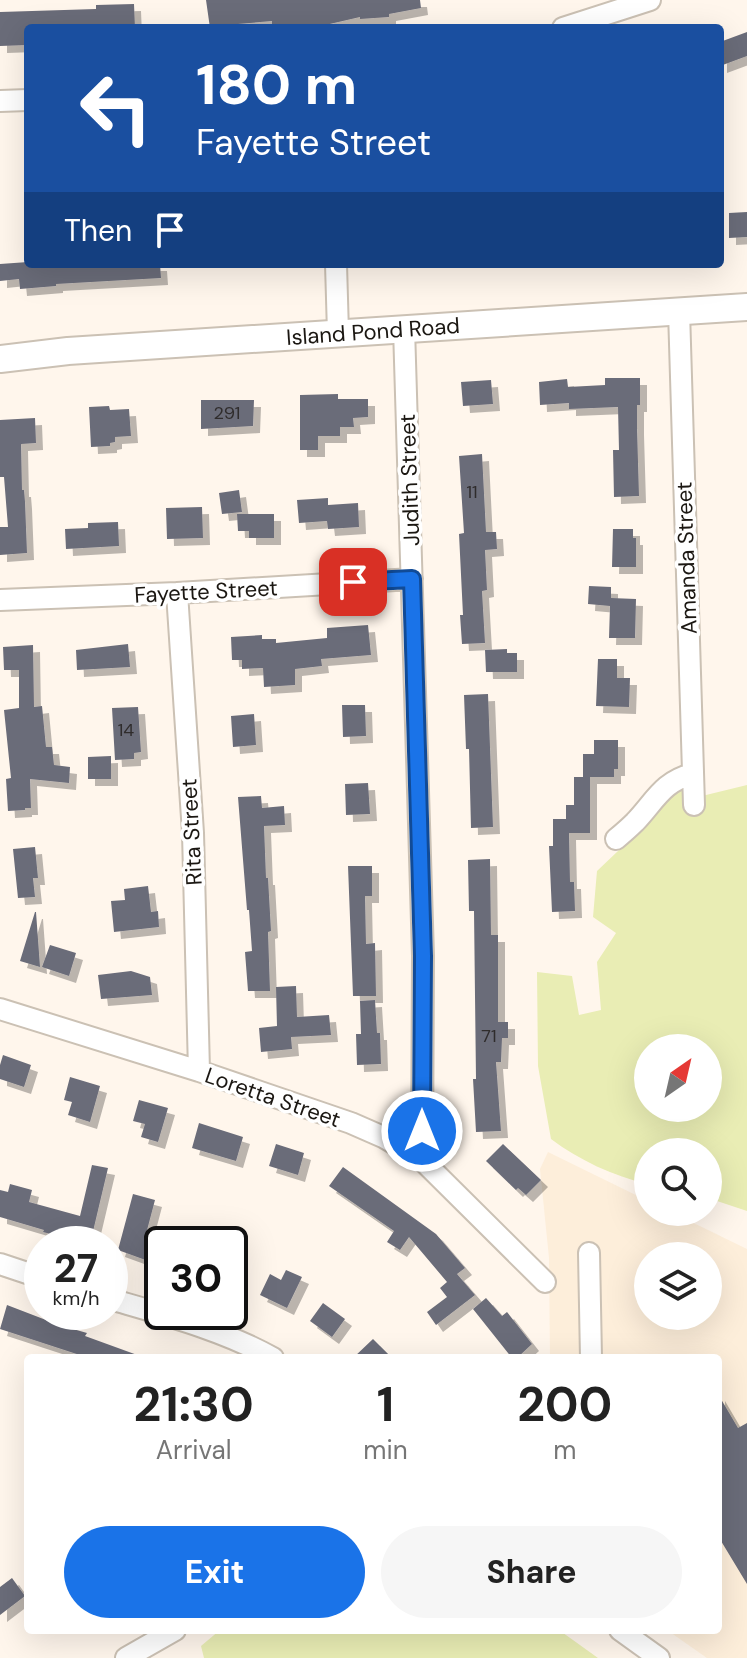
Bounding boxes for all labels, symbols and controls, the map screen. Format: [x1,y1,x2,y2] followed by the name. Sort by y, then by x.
[196,48,357,121] text: 180 m
[64,56,168,160] icon: left
[196,119,431,166] text: Fayette Street
[148,208,192,252] icon: arrive
[64,211,132,250] text: Then
[285,311,461,352] street label: Island Pond Road
[214,401,240,425] house number: 291
[393,413,426,547] street label: Judith Street
[466,480,478,504] house number: 11
[669,481,704,635] street label: Amanda Street
[319,548,387,616] pin
[331,560,375,604] icon: arrive
[134,573,278,610] street label: Fayette Street
[118,718,134,742] house number: 14
[174,778,209,886] street label: Rita Street
[481,1024,497,1048] house number: 71
[634,1034,722,1122] north arrow
[634,1034,722,1330] map controls
[201,1061,344,1134] street label: Loretta Street
[380,1089,464,1173] position arrow
[634,1138,722,1226] button: search
[144,1226,248,1330] speed limit sign: 30
[54,1242,98,1294] text: 27
[634,1242,722,1330] button: layers
[52,1285,100,1311] text: km/h
[134,1373,254,1436] text: 21:30
[377,1373,394,1436] text: 1
[517,1373,612,1436] text: 200
[156,1433,232,1467] text: Arrival
[363,1433,408,1467] text: min
[553,1433,576,1467] text: m
[64,1526,365,1618] button: Exit
[381,1526,682,1618] button: Share

